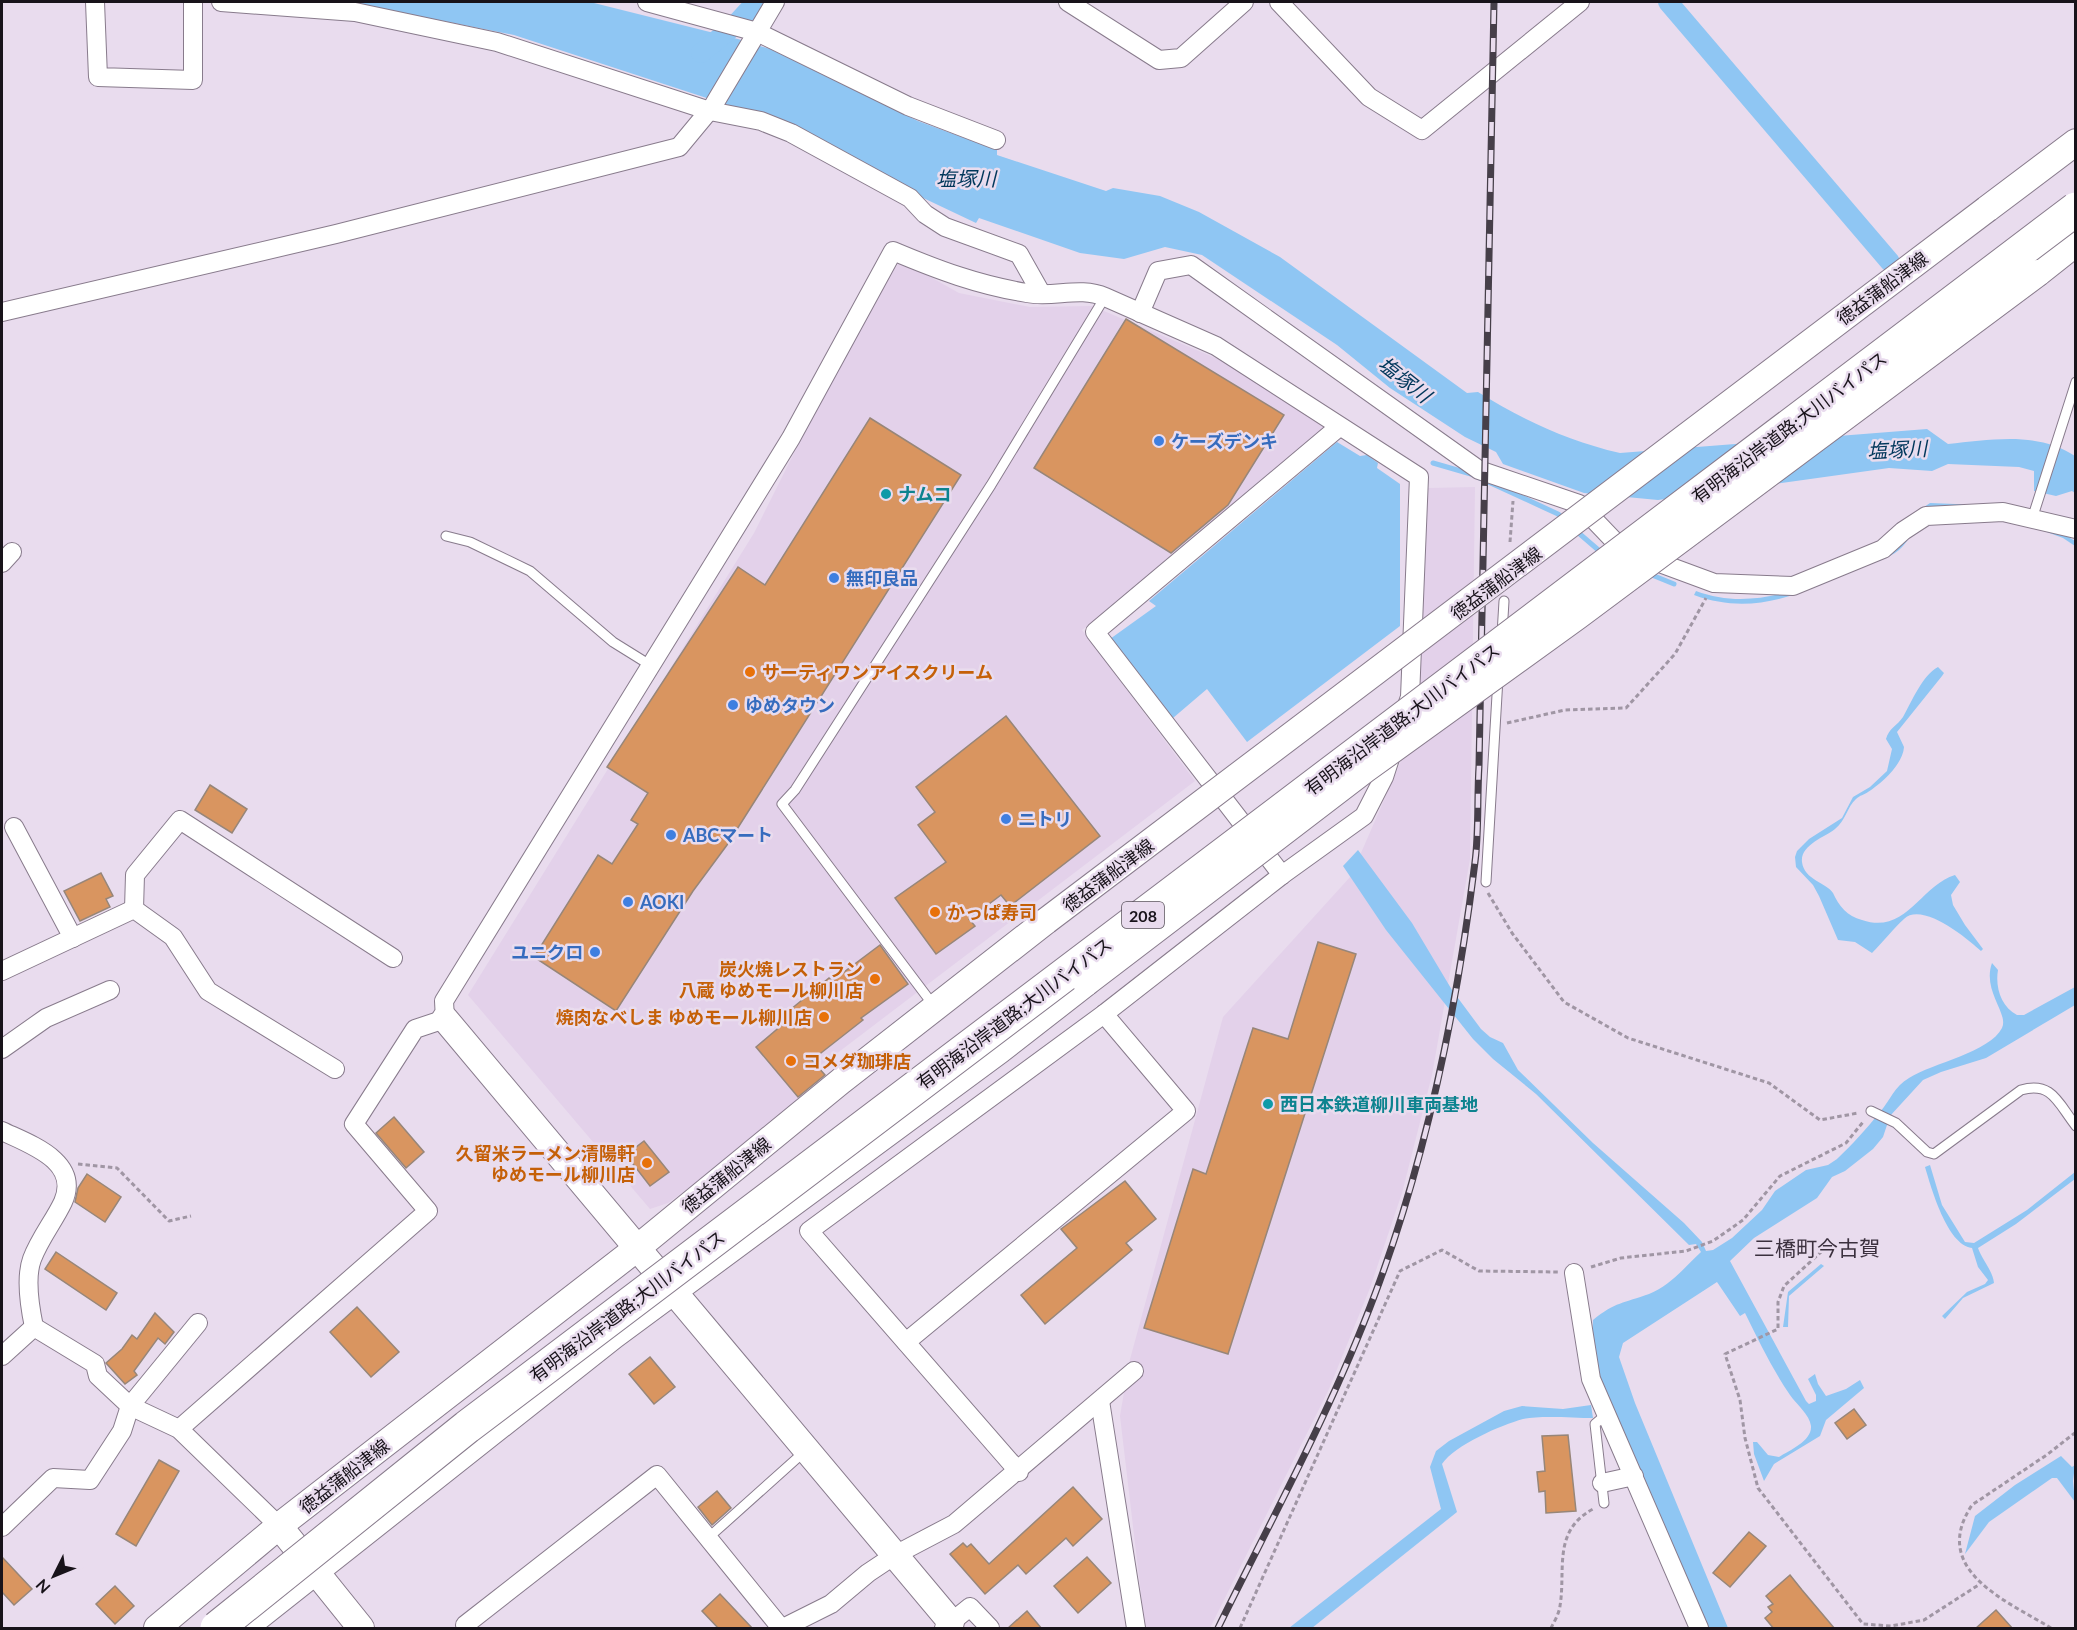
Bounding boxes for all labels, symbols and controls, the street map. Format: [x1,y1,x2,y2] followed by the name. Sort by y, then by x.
[936,166,998,190] water label: 塩塚川
[1832,247,1932,329] street label: 徳益蒲船津線
[1687,346,1891,508] street label: 有明海沿岸道路;大川バイパス
[1374,351,1438,408] water label: 塩塚川
[1171,430,1278,452] place label: ケーズデンキ
[1152,434,1166,448] marker: ケーズデンキ
[1866,435,1930,463] water label: 塩塚川
[898,483,951,505] place label: ナムコ
[879,487,893,501] marker: ナムコ
[1446,542,1546,624] street label: 徳益蒲船津線
[846,567,918,589] place label: 無印良品
[827,571,841,585] marker: 無印良品
[1300,638,1504,800] street label: 有明海沿岸道路;大川バイパス
[762,661,993,683] place label: サーティワンアイスクリーム
[743,665,757,679] marker: サーティワンアイスクリーム
[745,694,835,716] place label: ゆめタウン
[726,698,740,712] marker: ゆめタウン
[1018,808,1072,830] place label: ニトリ
[999,812,1013,826] marker: ニトリ
[682,824,773,846] place label: ABCマート
[664,828,678,842] marker: ABCマート
[1058,834,1158,916] street label: 徳益蒲船津線
[639,891,684,913] place label: AOKI
[621,895,635,909] marker: AOKI
[947,901,1037,923] place label: かっぱ寿司
[1122,902,1164,928] road number: 208
[928,905,942,919] marker: かっぱ寿司
[912,932,1116,1094] street label: 有明海沿岸道路;大川バイパス
[511,941,583,963] place label: ユニクロ
[588,945,602,959] marker: ユニクロ
[679,958,863,1001] place label: 炭火焼レストラン 八蔵 ゆめモール柳川店
[868,972,882,986] marker: 炭火焼レストラン 八蔵 ゆめモール柳川店
[556,1006,812,1028] place label: 焼肉なべしま ゆめモール柳川店
[817,1010,831,1024] marker: 焼肉なべしま ゆめモール柳川店
[803,1050,911,1072] place label: コメダ珈琲店
[784,1054,798,1068] marker: コメダ珈琲店
[1280,1093,1478,1115] place label: 西日本鉄道柳川車両基地
[1261,1097,1275,1111] marker: 西日本鉄道柳川車両基地
[677,1132,775,1218] street label: 徳益蒲船津線
[456,1142,635,1185] place label: 久留米ラーメン清陽軒 ゆめモール柳川店
[640,1156,654,1170] marker: 久留米ラーメン清陽軒 ゆめモール柳川店
[525,1225,729,1387] street label: 有明海沿岸道路;大川バイパス
[1754,1235,1880,1260] district label: 三橋町今古賀
[295,1434,393,1518] street label: 徳益蒲船津線
[24,1546,84,1606] north arrow
[32,1576,54,1598] text: N

